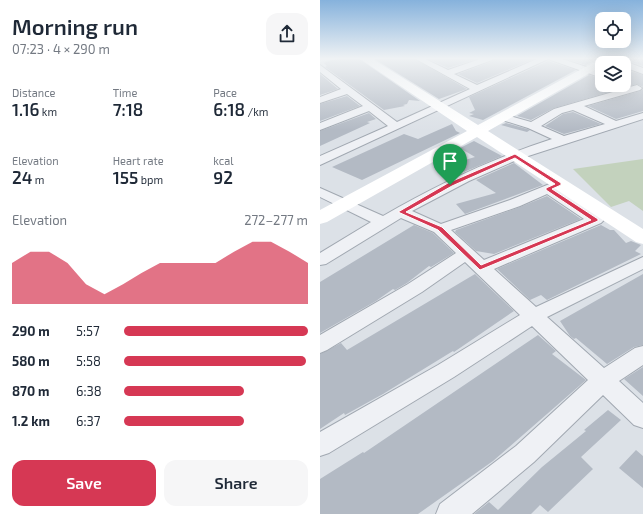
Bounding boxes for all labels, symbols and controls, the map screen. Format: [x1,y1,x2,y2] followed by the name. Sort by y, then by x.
[595,12,631,92] map controls
[595,12,631,48] button: locate
[12,13,138,39] text: Morning run
[266,13,308,55] button: share
[12,41,110,57] text: 07:23 · 4 × 290 m
[595,56,631,92] button: layers
[12,86,55,99] text: Distance
[113,86,137,99] text: Time
[213,86,237,99] text: Pace
[12,99,39,119] text: 1.16
[113,99,143,119] text: 7:18
[213,99,245,119] text: 6:18
[39,105,57,118] text: km
[245,105,268,118] text: /km
[433,144,467,185] pin
[439,150,461,172] icon: arrive
[12,154,59,167] text: Elevation
[113,154,164,167] text: Heart rate
[213,154,233,167] text: kcal
[12,167,32,187] text: 24
[113,167,138,187] text: 155
[213,167,233,187] text: 92
[32,173,45,186] text: m
[138,173,163,186] text: bpm
[12,212,67,228] text: Elevation
[244,212,308,228] text: 272–277 m
[12,323,50,339] text: 290 m
[76,323,100,339] text: 5:57
[12,353,50,369] text: 580 m
[76,353,101,369] text: 5:58
[12,383,49,399] text: 870 m
[76,383,102,399] text: 6:38
[12,413,50,429] text: 1.2 km
[76,413,100,429] text: 6:37
[12,460,156,506] button: Save
[164,460,308,506] button: Share

